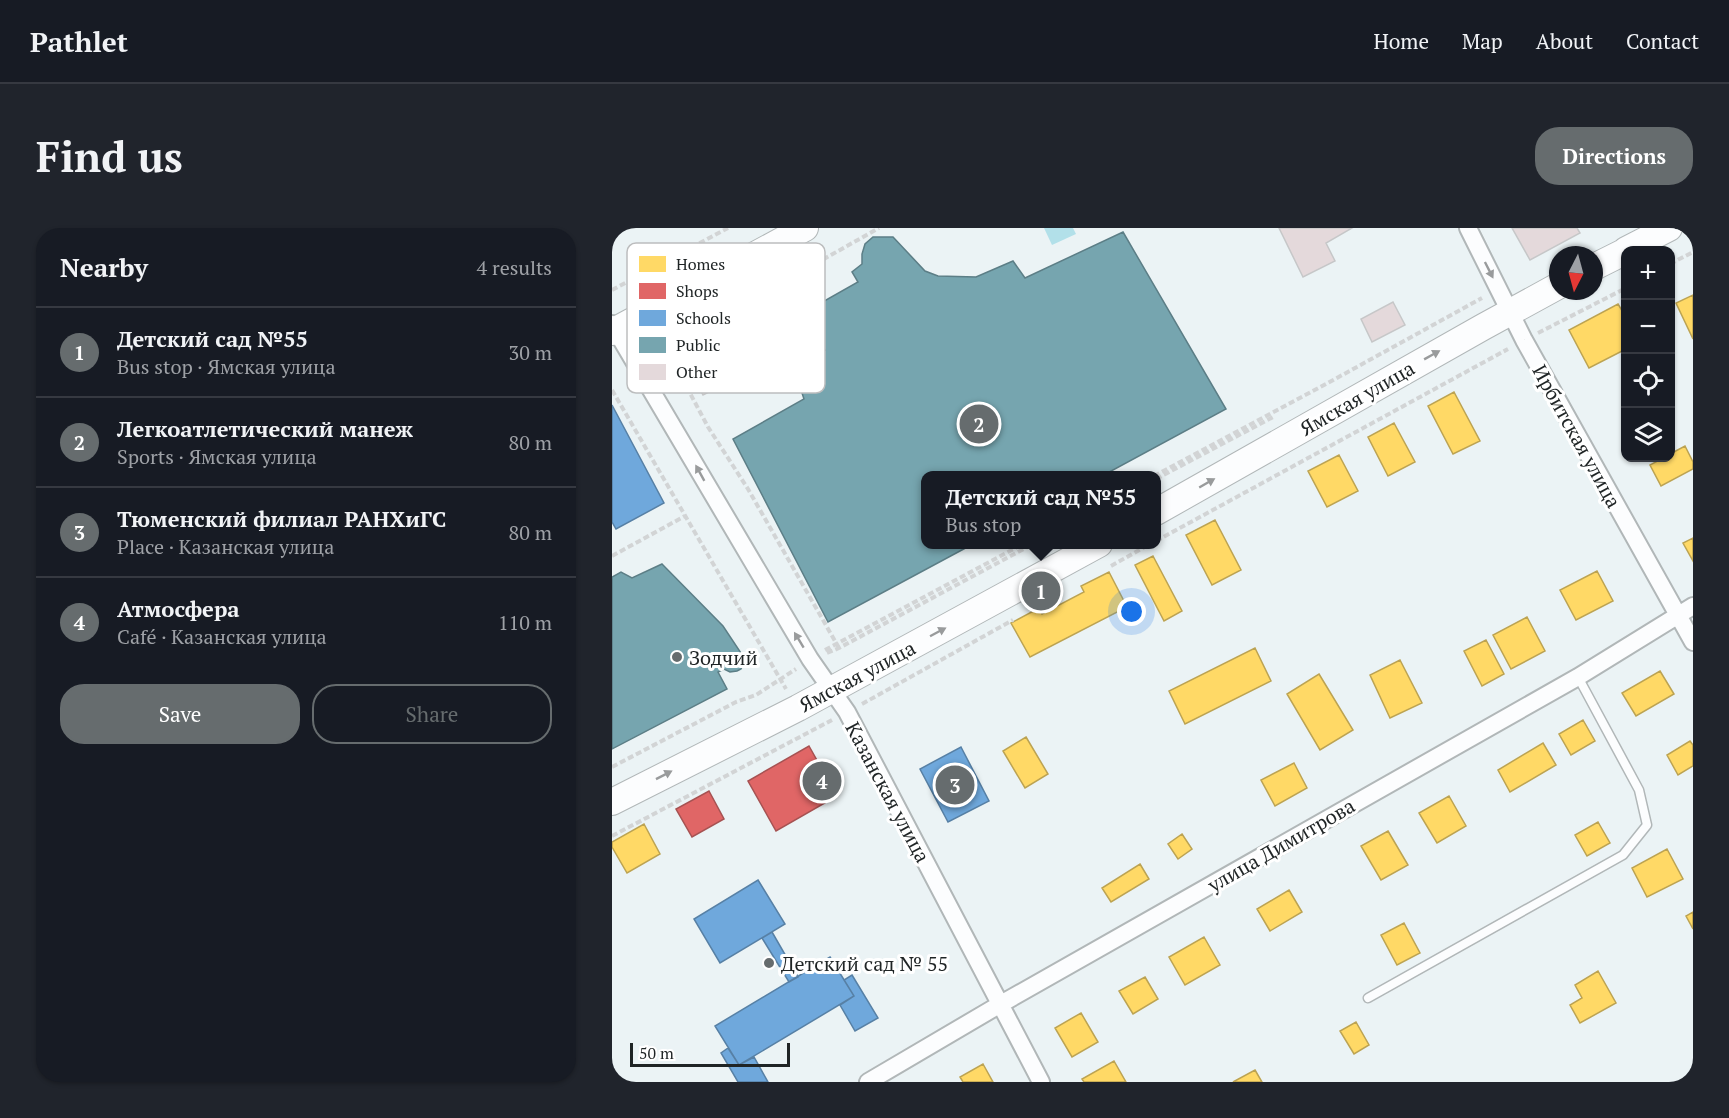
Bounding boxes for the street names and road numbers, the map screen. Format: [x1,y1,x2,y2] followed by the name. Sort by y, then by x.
[1295,354,1419,442] street label: Ямская улица
[1526,360,1628,512] street label: Ирбитская улица
[794,634,920,718] street label: Ямская улица
[840,717,936,867] street label: Казанская улица
[1202,792,1360,899] street label: улица Димитрова

